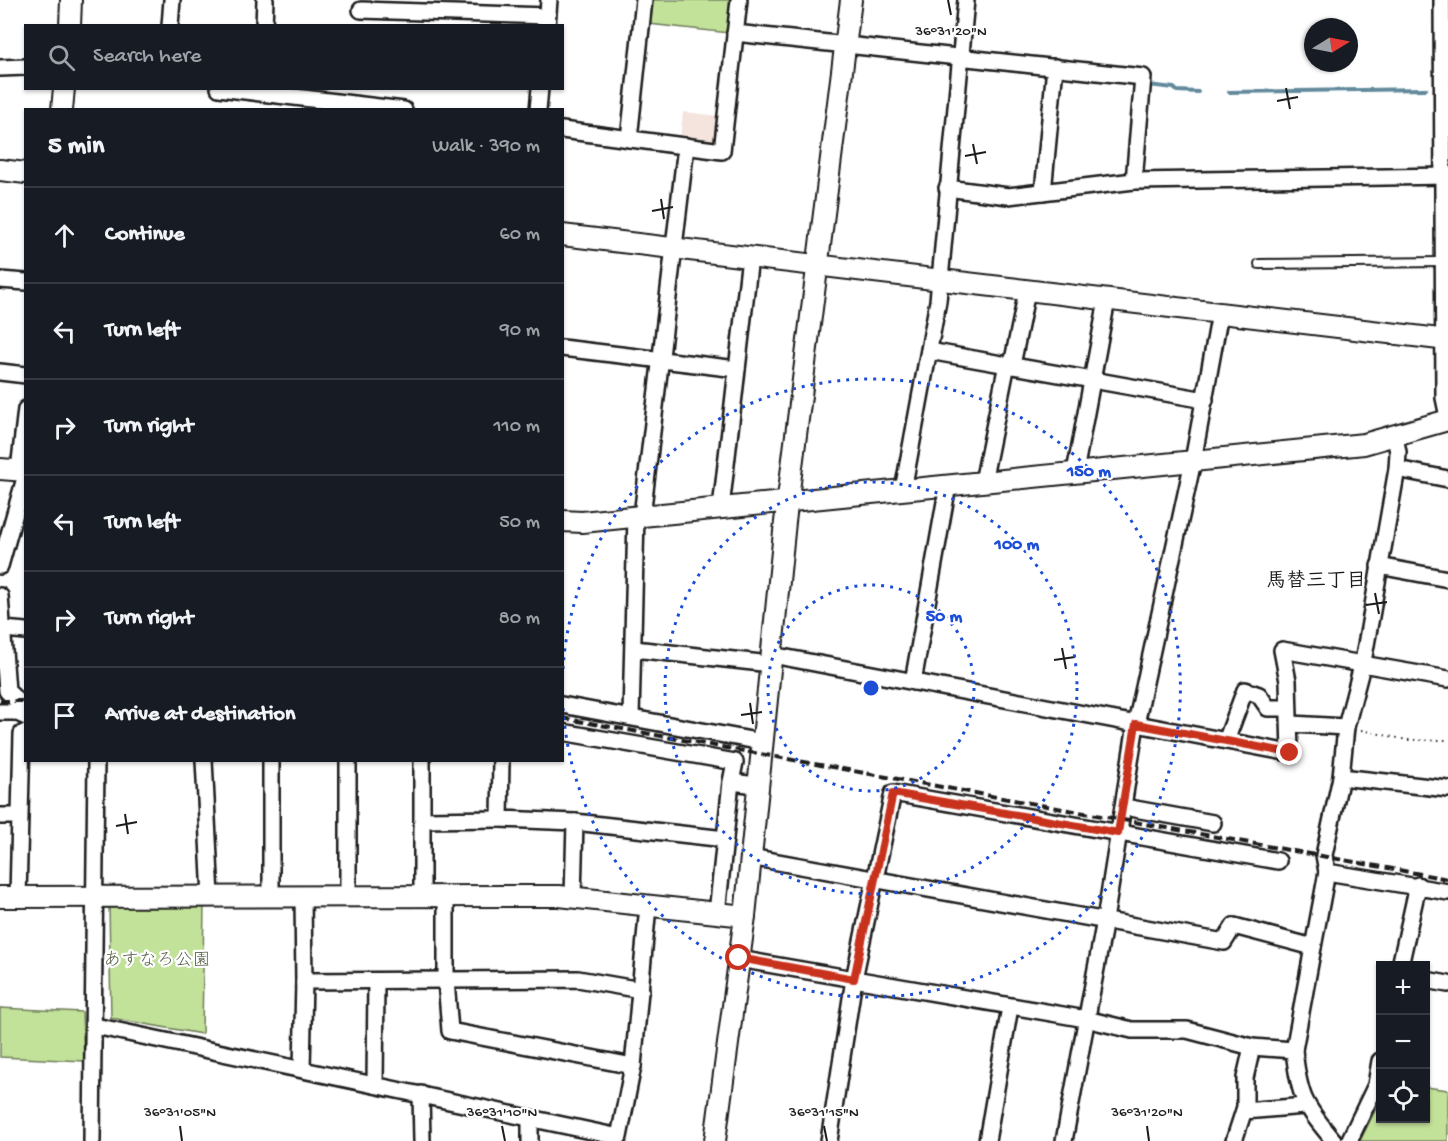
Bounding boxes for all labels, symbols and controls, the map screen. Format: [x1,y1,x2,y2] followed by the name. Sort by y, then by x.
[1304,18,1358,72] north arrow
[914,23,987,41] text: 36°31'20"N
[24,24,564,90] search box
[45,41,78,74] icon: search
[93,44,201,70] text: Search here
[48,132,104,163] text: 5 min
[432,136,540,159] text: Walk · 390 m
[48,219,81,252] icon: ahead
[105,222,185,248] text: Continue
[500,224,540,247] text: 60 m
[48,315,81,348] icon: left
[105,318,179,344] text: Turn left
[500,320,540,343] text: 90 m
[48,411,81,444] icon: right
[105,414,193,440] text: Turn right
[494,416,540,439] text: 110 m
[1066,462,1111,483] text: 150 m
[48,507,81,540] icon: left
[105,510,179,536] text: Turn left
[499,512,540,535] text: 50 m
[994,535,1040,556] text: 100 m
[1266,569,1366,594] district label: 馬替三丁目
[48,603,81,636] icon: right
[105,606,193,632] text: Turn right
[926,607,963,628] text: 50 m
[499,608,540,631] text: 80 m
[861,678,881,698] centre of rings
[48,699,81,732] icon: arrive
[105,702,295,728] text: Arrive at destination
[1276,739,1302,765] route end
[725,944,751,970] route start
[103,950,211,972] park label: あすなろ公園
[1376,961,1430,1123] map controls
[1376,961,1430,1015] button: +
[1376,1015,1430,1069] button: −
[1376,1069,1430,1123] button: locate
[143,1104,216,1122] text: 36°31'05"N
[466,1104,537,1122] text: 36°31'10"N
[788,1104,859,1122] text: 36°31'15"N
[1110,1104,1183,1122] text: 36°31'20"N

